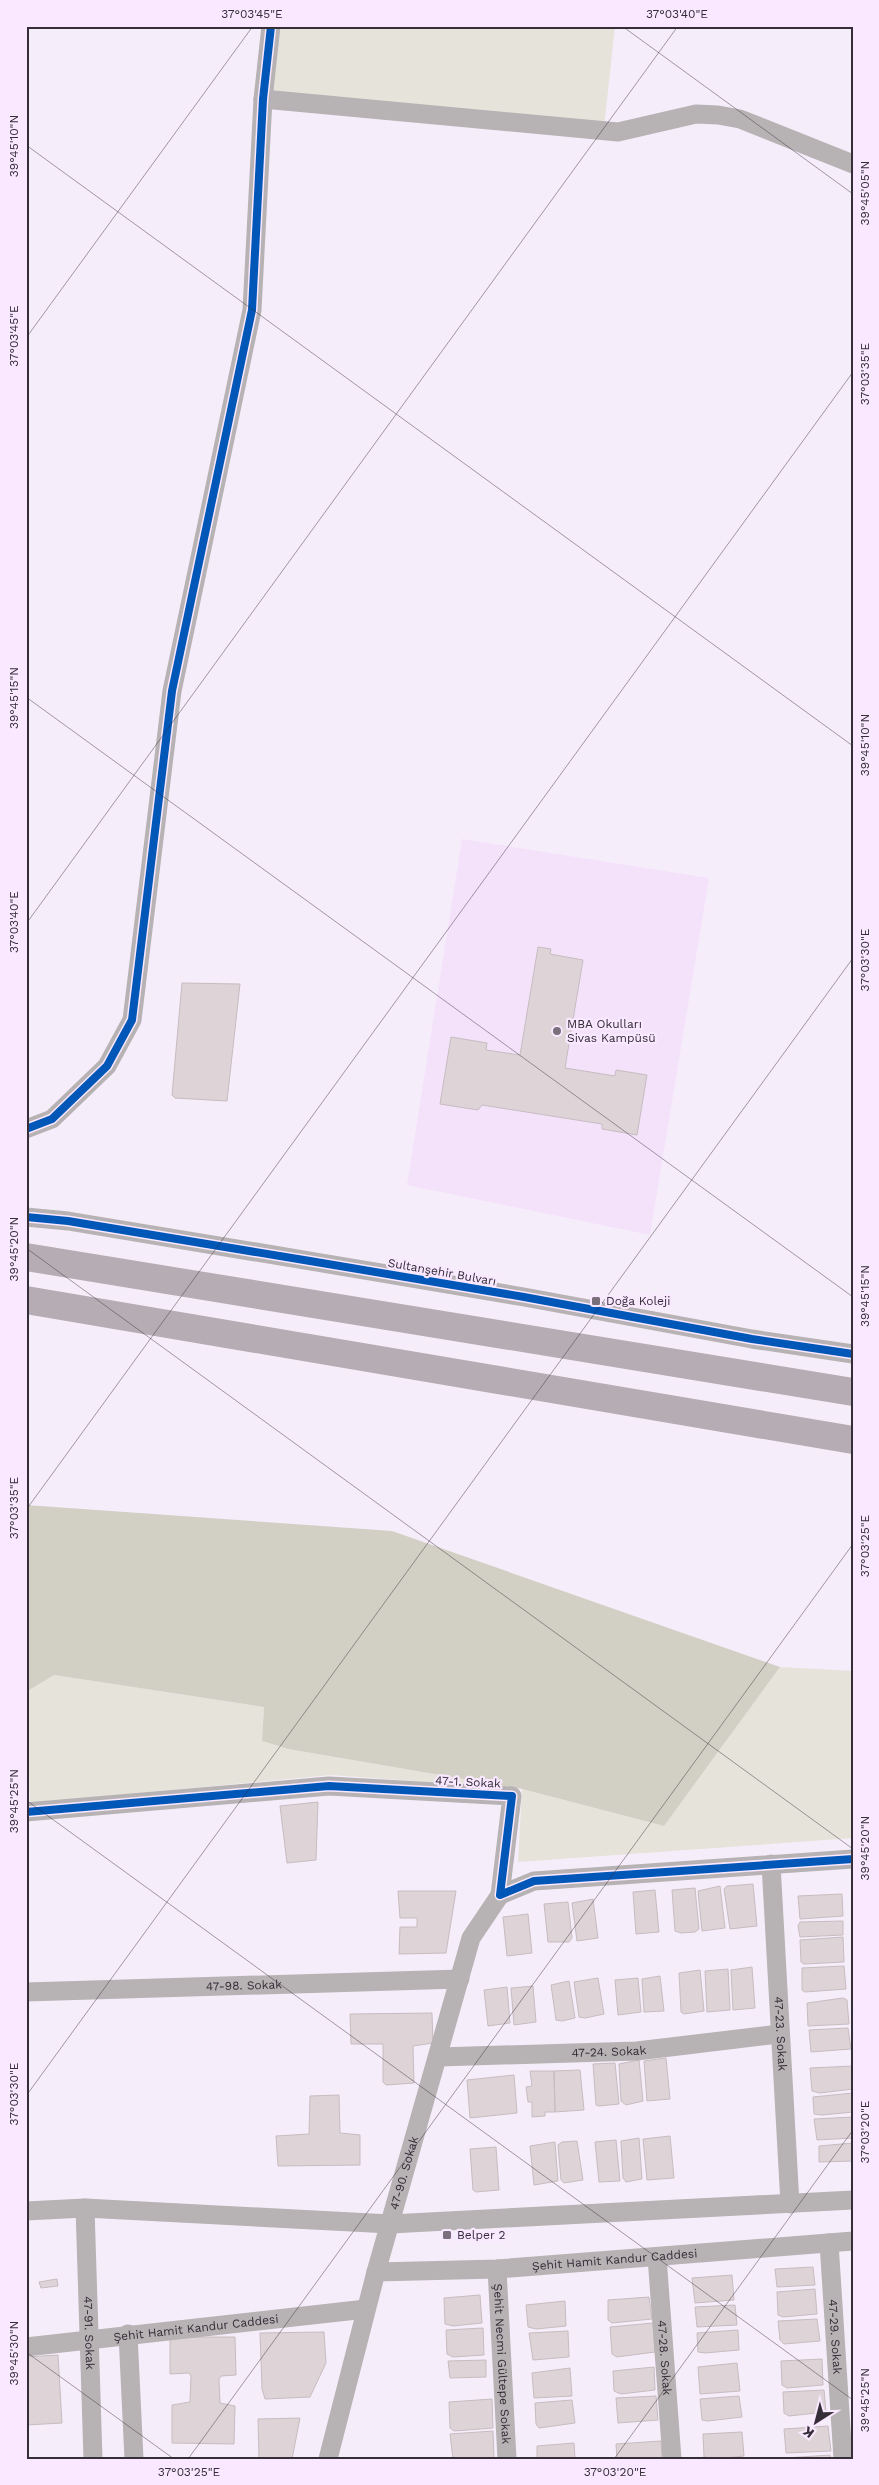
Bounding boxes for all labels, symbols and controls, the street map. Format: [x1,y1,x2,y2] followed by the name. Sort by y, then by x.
[221,7,283,21] text: 37°03'45"E
[646,7,708,21] text: 37°03'40"E
[7,115,21,177] text: 39°45'10"N
[858,161,872,225] text: 39°45'05"N
[7,305,21,367] text: 37°03'45"E
[858,343,872,405] text: 37°03'35"E
[7,667,21,729] text: 39°45'15"N
[858,714,872,776] text: 39°45'10"N
[7,891,21,953] text: 37°03'40"E
[858,928,872,991] text: 37°03'30"E
[567,1017,656,1045] place label: MBA Okulları Sivas Kampüsü
[551,1025,563,1037] marker: MBA Okulları Sivas Kampüsü
[7,1217,21,1281] text: 39°45'20"N
[387,1256,497,1288] street label: Sultanşehir Bulvarı
[858,1265,872,1327] text: 39°45'15"N
[606,1294,670,1308] place label: Doğa Koleji
[590,1295,602,1307] marker: Doğa Koleji
[7,1477,21,1539] text: 37°03'35"E
[858,1515,872,1577] text: 37°03'25"E
[7,1769,21,1833] text: 39°45'25"N
[435,1773,501,1791] street label: 47-1. Sokak
[858,1816,872,1880] text: 39°45'20"N
[206,1977,282,1994] street label: 47-98. Sokak
[771,1996,790,2072] street label: 47-23. Sokak
[571,2043,647,2060] street label: 47-24. Sokak
[7,2062,21,2125] text: 37°03'30"E
[858,2100,872,2163] text: 37°03'20"E
[387,2134,421,2211] street label: 47-90. Sokak
[457,2228,506,2242] place label: Belper 2
[441,2229,453,2241] marker: Belper 2
[531,2246,698,2273] street label: Şehit Hamit Kandur Caddesi
[491,2283,513,2445] street label: Şehit Necmi Gültepe Sokak
[81,2296,97,2370] street label: 47-91. Sokak
[826,2299,845,2375] street label: 47-29. Sokak
[113,2312,279,2344] street label: Şehit Hamit Kandur Caddesi
[655,2320,674,2396] street label: 47-28. Sokak
[7,2321,21,2385] text: 39°45'30"N
[858,2368,872,2432] text: 39°45'25"N
[792,2398,842,2448] north arrow
[799,2423,817,2442] text: K
[158,2465,220,2479] text: 37°03'25"E
[584,2465,647,2479] text: 37°03'20"E

